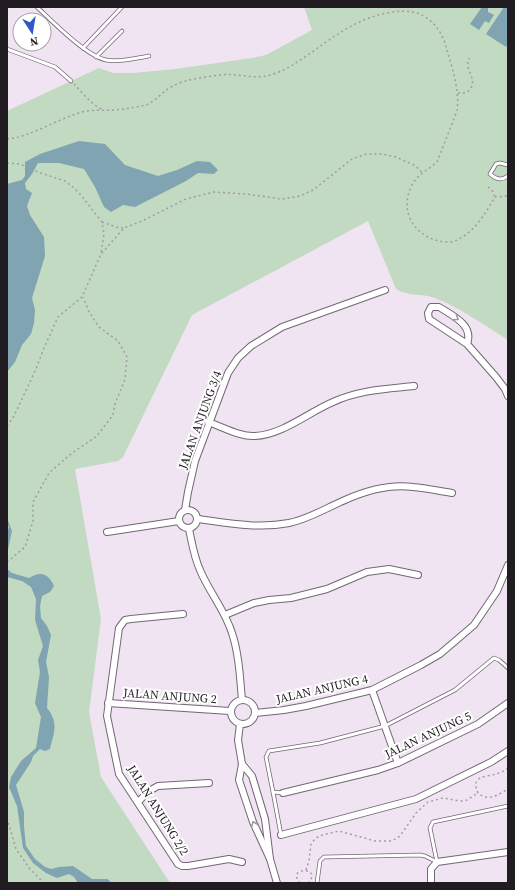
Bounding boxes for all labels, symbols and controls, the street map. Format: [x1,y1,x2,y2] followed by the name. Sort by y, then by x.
[12,12,52,52] north arrow
[28,33,39,49] text: N
[452,313,459,321] one-way arrow
[174,369,225,472] street label: JALAN ANJUNG 3/4
[274,671,369,708] street label: JALAN ANJUNG 4
[122,685,217,707] street label: JALAN ANJUNG 2
[381,708,474,762] street label: JALAN ANJUNG 5
[123,761,192,858] street label: JALAN ANJUNG 2/2
[250,820,258,827] one-way arrow

